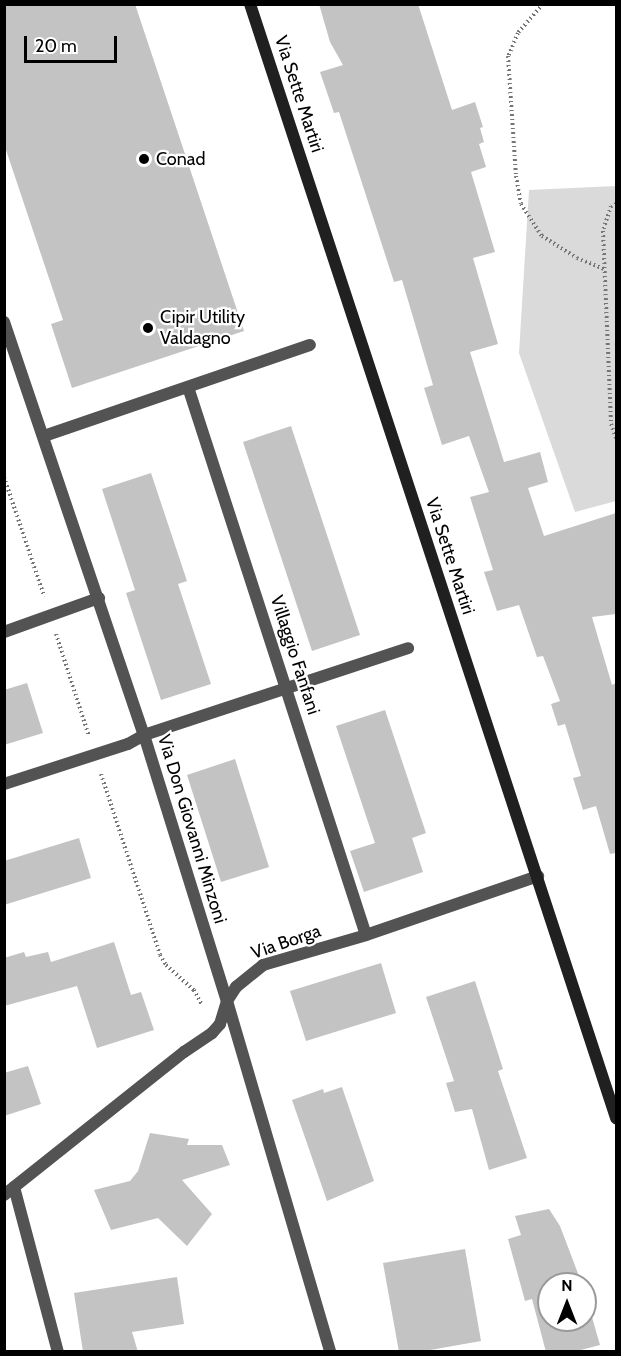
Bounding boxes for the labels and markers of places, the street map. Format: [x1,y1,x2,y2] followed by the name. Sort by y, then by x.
[156,148,205,170] place label: Conad
[137,152,151,166] marker: Conad
[160,307,245,350] place label: Cipir Utility Valdagno
[141,321,155,335] marker: Cipir Utility Valdagno

